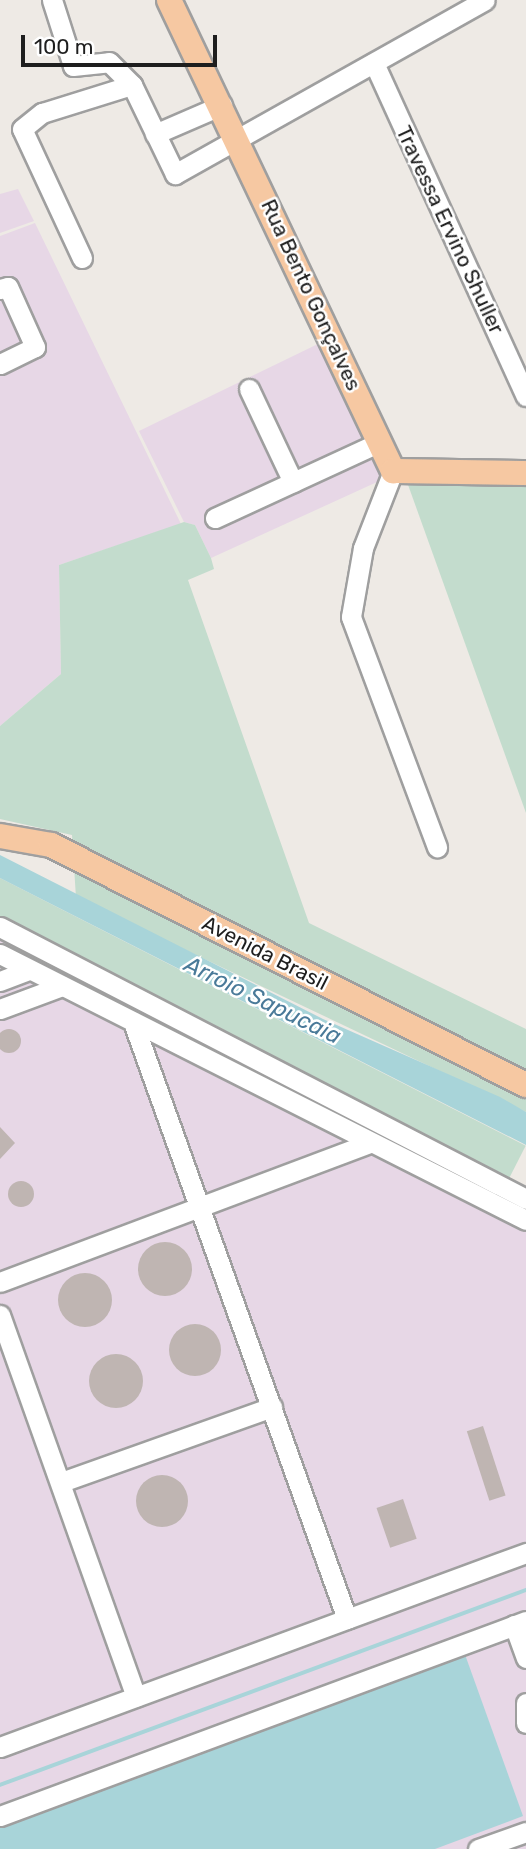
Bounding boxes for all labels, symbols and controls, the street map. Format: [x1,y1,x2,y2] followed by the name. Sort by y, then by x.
[24,21,220,65] scale bar
[34,34,93,59] text: 100 m
[391,122,509,338] street label: Travessa Ervino Shuller
[256,195,366,395] street label: Rua Bento Gonçalves
[198,910,332,996] street label: Avenida Brasil
[180,950,346,1050] water label: Arroio Sapucaia

